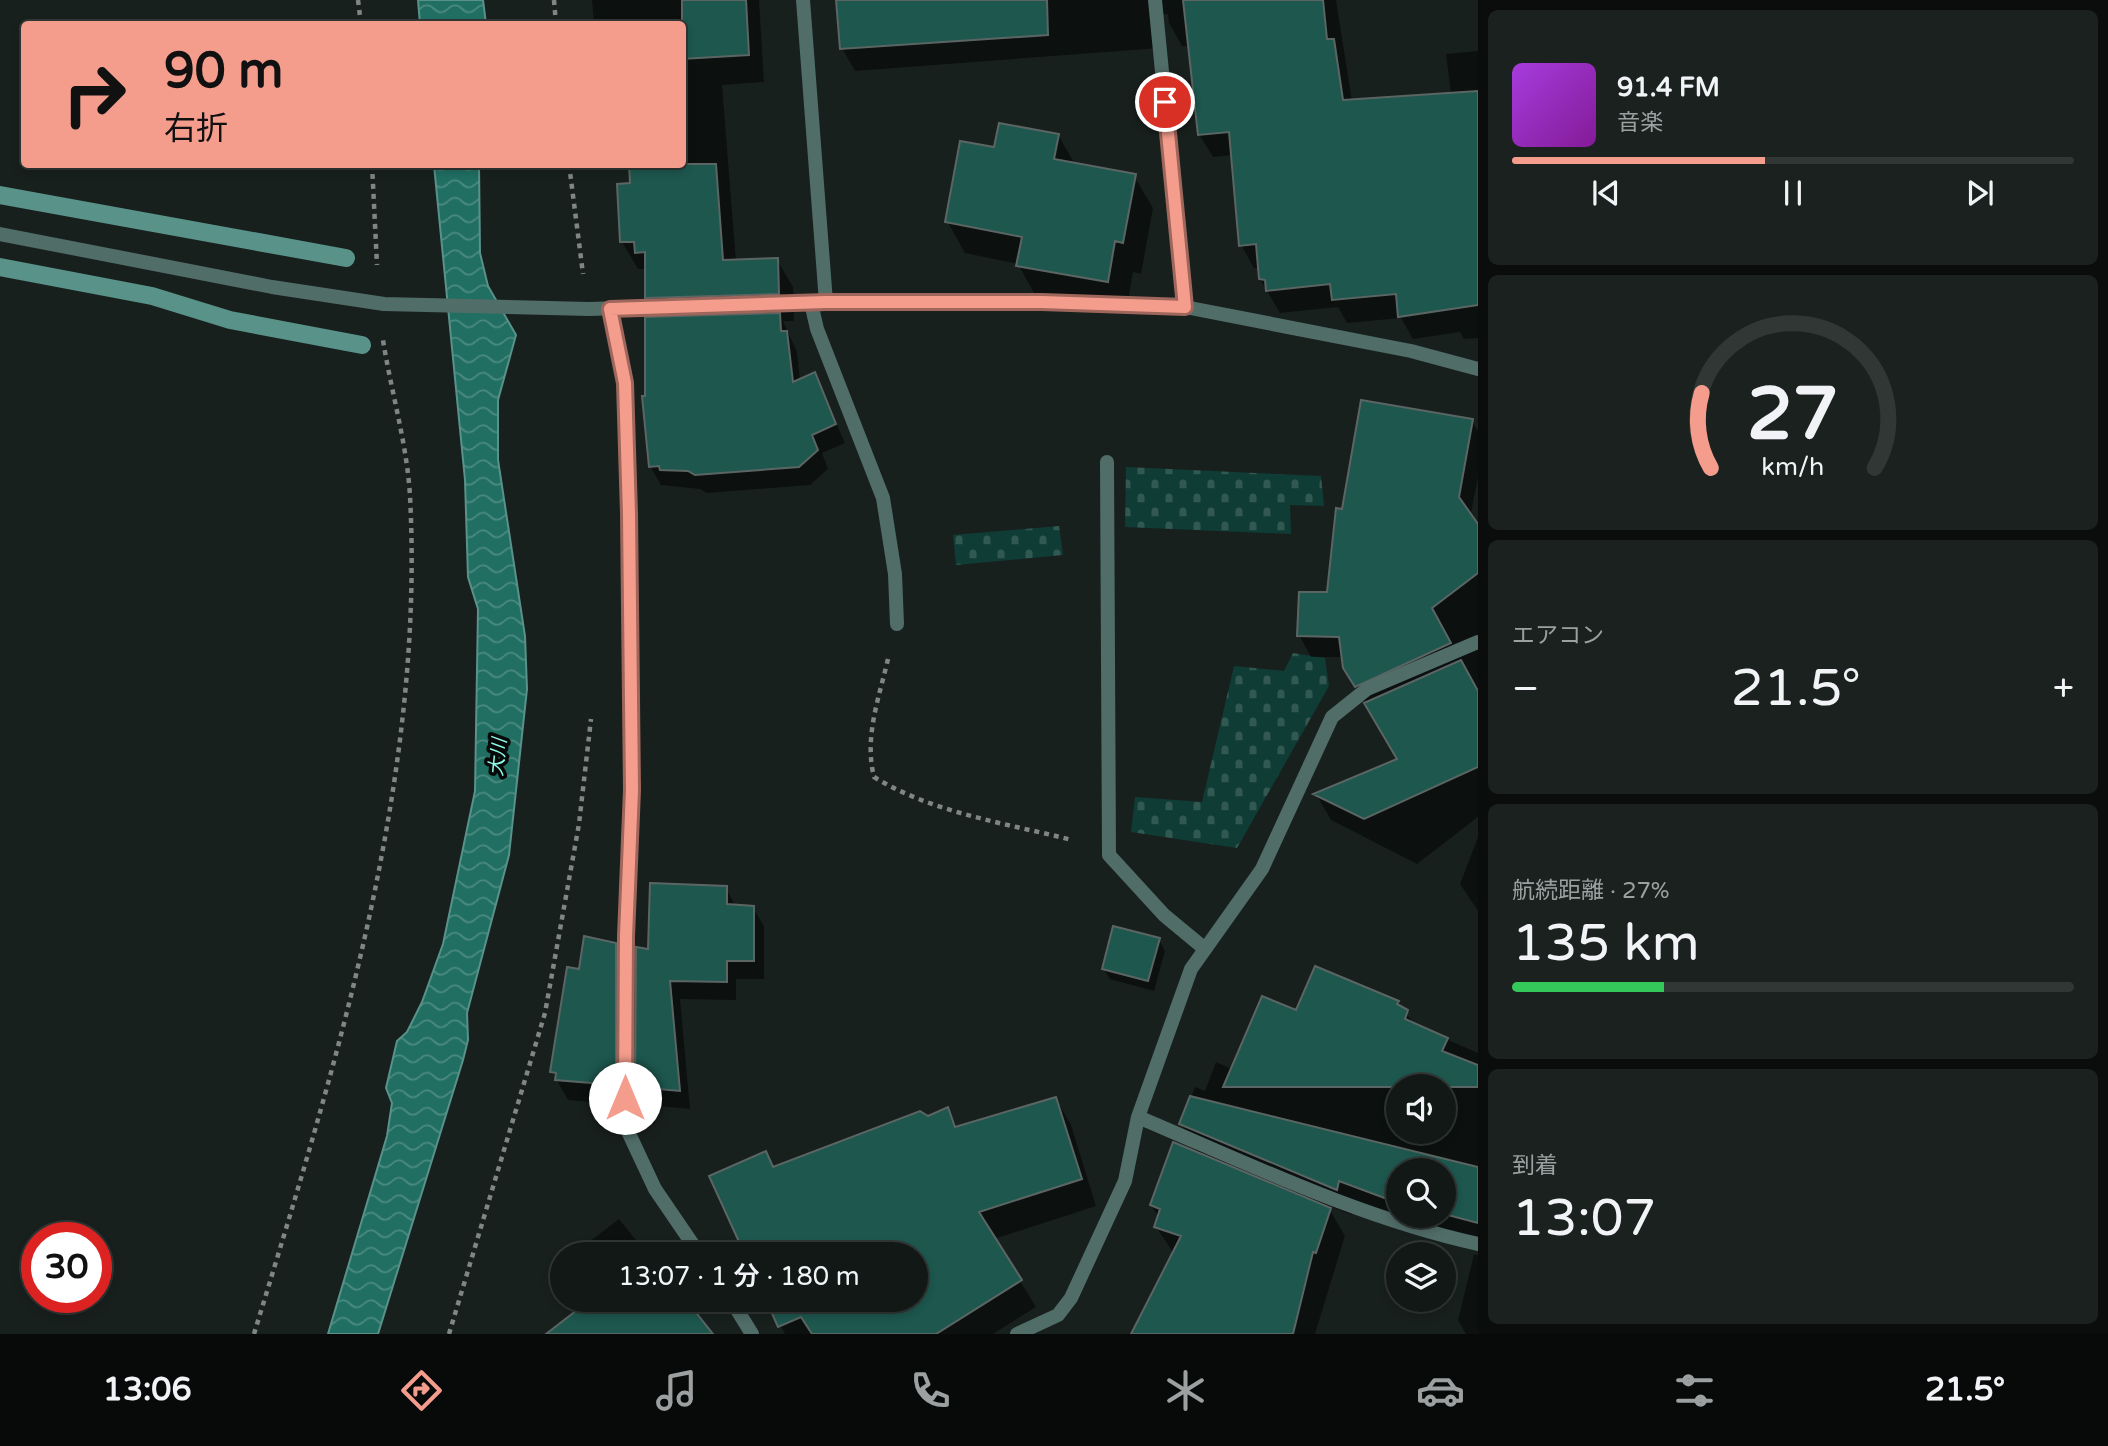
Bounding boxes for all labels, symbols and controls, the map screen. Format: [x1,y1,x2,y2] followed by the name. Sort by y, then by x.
[164,42,283,101] text: 90 m
[49,49,140,140] icon: right
[1135,72,1195,132] pin
[1617,72,1720,103] text: 91.4 FM
[1146,83,1184,121] icon: arrive
[1617,109,1663,137] text: 音楽
[164,110,228,148] text: 右折
[1587,174,1625,212] icon: previous
[1774,174,1812,212] icon: pause
[1961,174,1999,212] icon: next
[1747,372,1839,460] text: 27
[1762,452,1824,482] text: km/h
[1512,622,1604,650] text: エアコン
[1731,657,1861,720] text: 21.5°
[1512,666,1539,712] text: −
[2053,666,2074,712] text: +
[485,735,511,777] water label: 大川
[1512,877,1670,905] text: 航続距離 · 27%
[1512,912,1700,975] text: 135 km
[588,1061,662,1135] position arrow
[1386,1074,1456,1312] map controls
[1386,1074,1456,1144] button: sound
[1512,1152,1558,1180] text: 到着
[1386,1158,1456,1228] button: search
[1512,1187,1656,1250] text: 13:07
[21,1222,112,1313] speed limit sign: 30
[1386,1242,1456,1312] button: layers
[618,1261,860,1292] text: 13:07 · 1 分 · 180 m
[397,1366,446,1415] icon: directions
[652,1366,701,1415] icon: music
[906,1366,955,1415] icon: phone
[1161,1366,1210,1415] icon: climate
[1416,1366,1465,1415] icon: car
[1670,1366,1719,1415] icon: filters
[103,1371,192,1409] text: 13:06
[1925,1371,2005,1409] text: 21.5°

